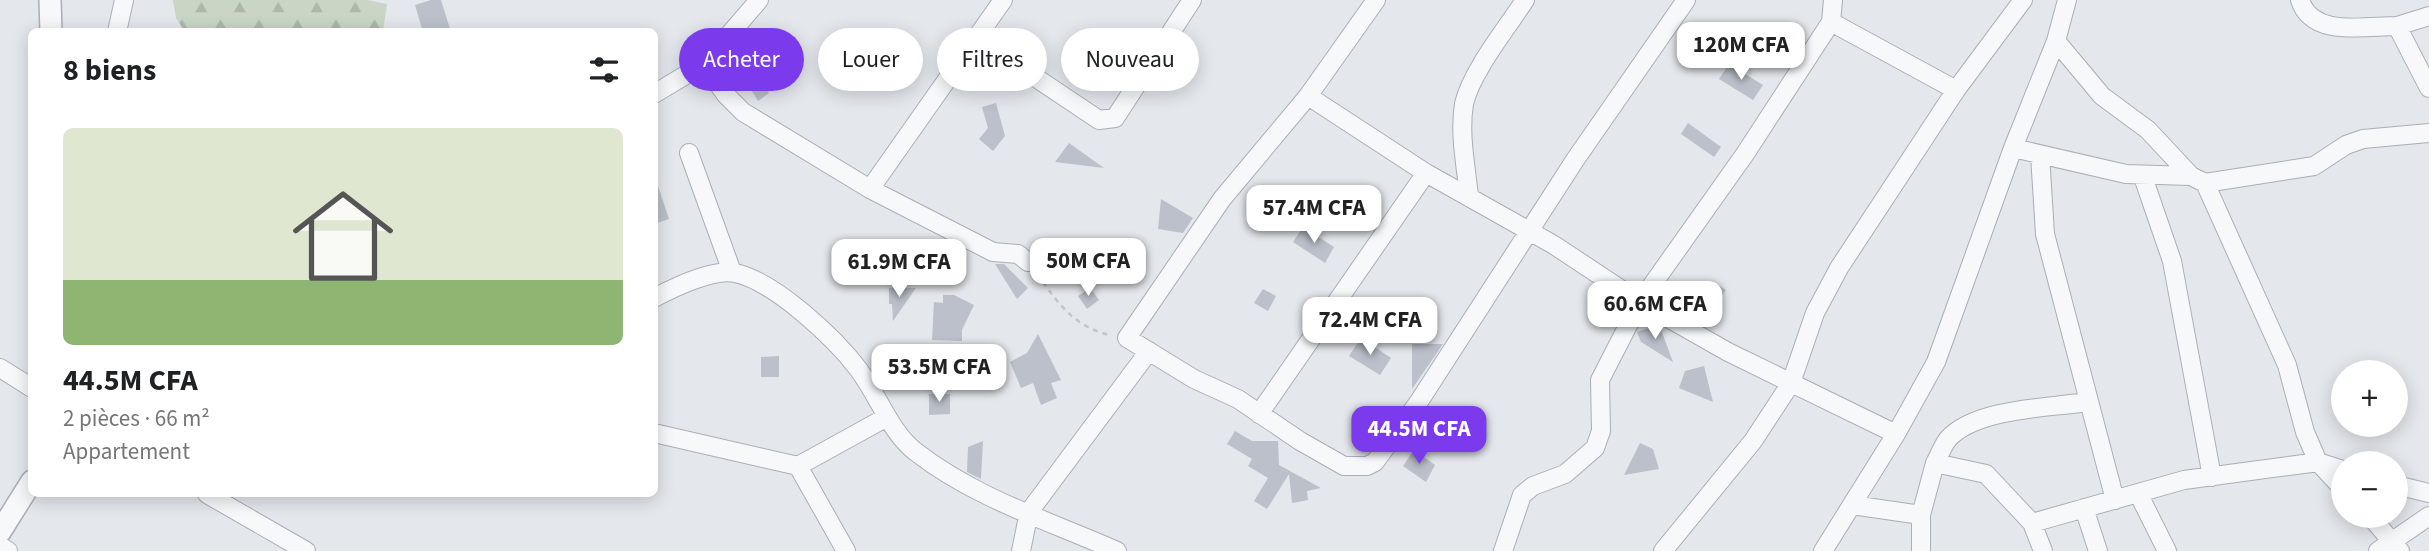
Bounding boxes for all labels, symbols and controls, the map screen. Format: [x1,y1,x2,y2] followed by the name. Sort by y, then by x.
[1669,22,1813,82] pin: 120M CFA
[679,28,804,91] chip: Acheter
[818,28,923,91] chip: Louer
[937,28,1047,91] chip: Filtres
[1061,28,1199,91] chip: Nouveau
[1693,28,1789,61] text: 120M CFA
[63,49,156,92] text: 8 biens
[585,51,623,89] icon: filters
[280,173,406,299] icon: home
[1234,186,1394,245] pin: 57.4M CFA
[1262,191,1366,224] text: 57.4M CFA
[1023,238,1153,298] pin: 50M CFA
[819,240,979,299] pin: 61.9M CFA
[1046,244,1130,277] text: 50M CFA
[847,245,951,278] text: 61.9M CFA
[1575,282,1735,341] pin: 60.6M CFA
[1603,287,1707,320] text: 60.6M CFA
[1290,298,1450,357] pin: 72.4M CFA
[1318,303,1422,336] text: 72.4M CFA
[859,344,1019,404] pin: 53.5M CFA
[887,350,991,383] text: 53.5M CFA
[63,359,198,402] text: 44.5M CFA
[2331,360,2408,528] map controls
[2331,360,2408,437] button: +
[63,402,210,435] text: 2 pièces · 66 m²
[1339,406,1499,466] pin: 44.5M CFA
[1367,412,1471,445] text: 44.5M CFA
[63,435,190,468] text: Appartement
[2331,451,2408,528] button: −

